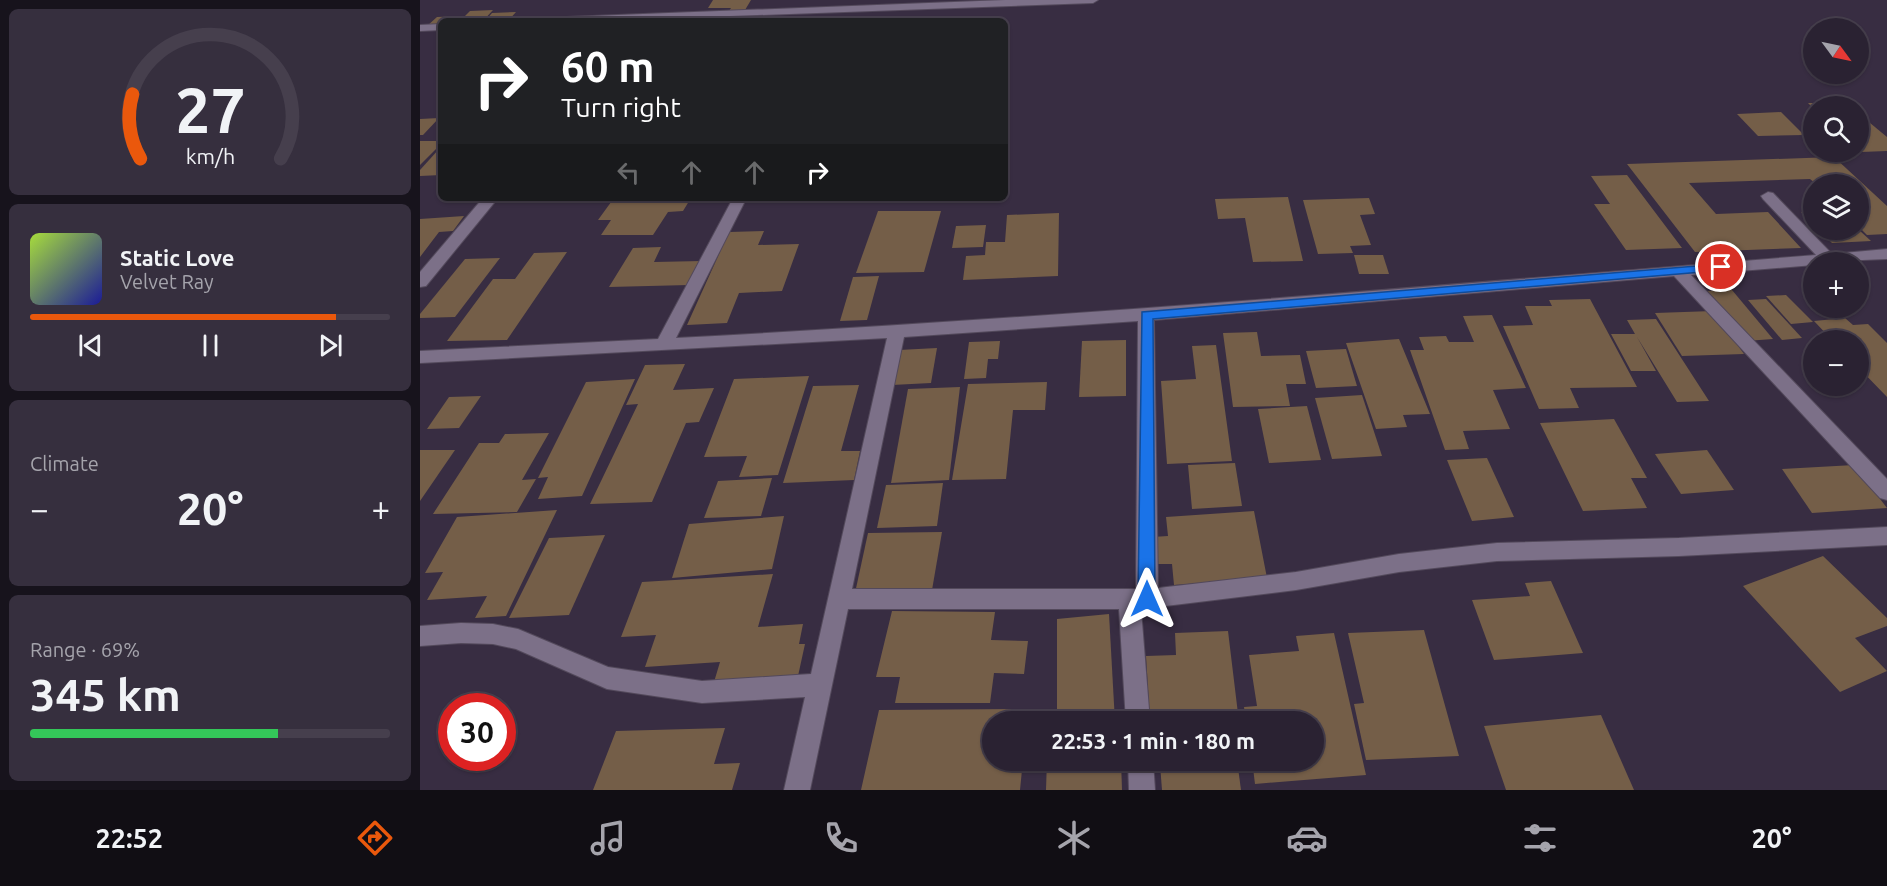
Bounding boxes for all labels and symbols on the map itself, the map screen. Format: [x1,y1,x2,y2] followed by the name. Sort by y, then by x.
[1803,18,1869,84] north arrow
[1695,241,1746,292] pin
[1115,567,1179,631] position arrow
[438,693,516,771] speed limit sign: 30

